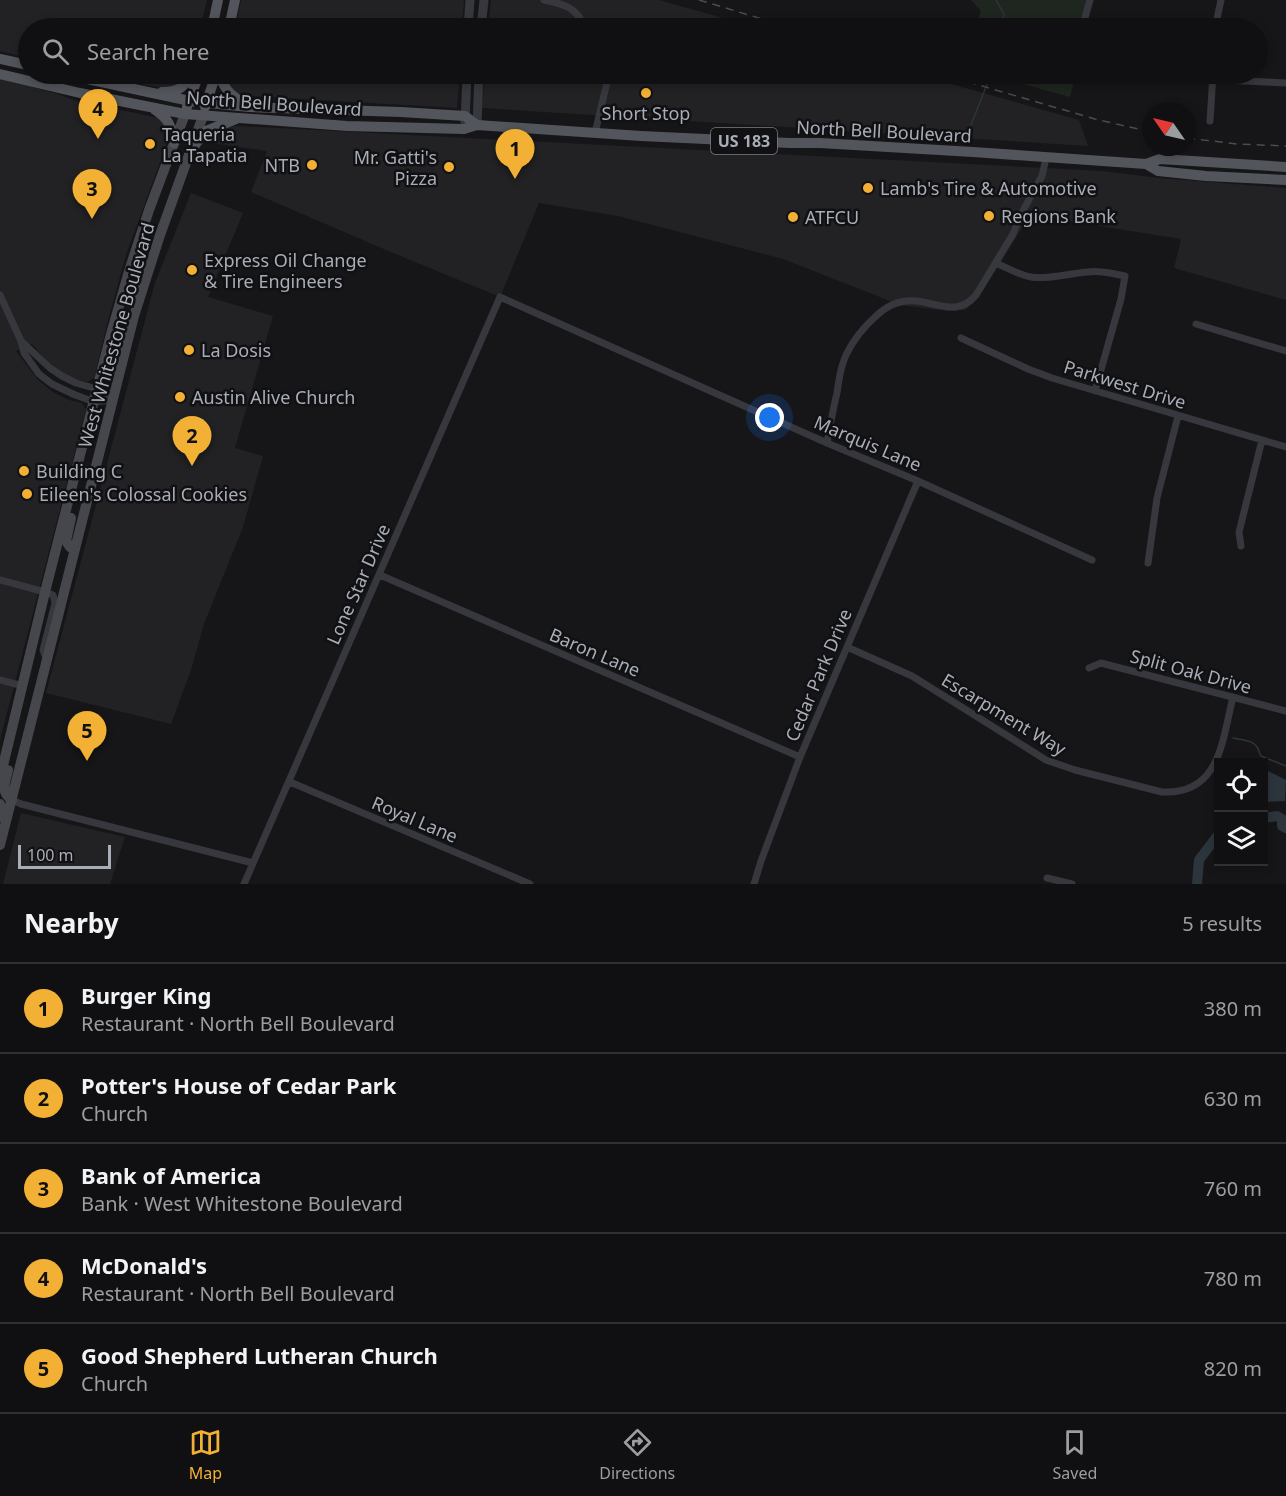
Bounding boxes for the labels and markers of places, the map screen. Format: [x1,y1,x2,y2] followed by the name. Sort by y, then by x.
[639,86,653,100] marker: Short Stop
[78,90,118,139] pin: 4
[602,101,690,125] place label: Short Stop
[162,122,247,167] place label: Taqueria La Tapatia
[496,130,534,179] pin: 1
[143,137,157,151] marker: Taqueria La Tapatia
[354,145,437,190] place label: Mr. Gatti's Pizza
[265,153,300,177] place label: NTB
[305,158,319,172] marker: NTB
[442,160,456,174] marker: Mr. Gatti's Pizza
[72,170,112,219] pin: 3
[880,176,1097,200] place label: Lamb's Tire & Automotive
[861,181,875,195] marker: Lamb's Tire & Automotive
[1001,204,1116,228] place label: Regions Bank
[805,205,859,229] place label: ATFCU
[982,209,996,223] marker: Regions Bank
[786,210,800,224] marker: ATFCU
[204,248,367,293] place label: Express Oil Change & Tire Engineers
[185,263,199,277] marker: Express Oil Change & Tire Engineers
[201,338,271,362] place label: La Dosis
[182,343,196,357] marker: La Dosis
[192,385,355,409] place label: Austin Alive Church
[173,390,187,404] marker: Austin Alive Church
[172,416,212,466] pin: 2
[36,459,122,483] place label: Building C
[17,464,31,478] marker: Building C
[39,482,247,506] place label: Eileen's Colossal Cookies
[20,487,34,501] marker: Eileen's Colossal Cookies
[68,712,106,761] pin: 5

